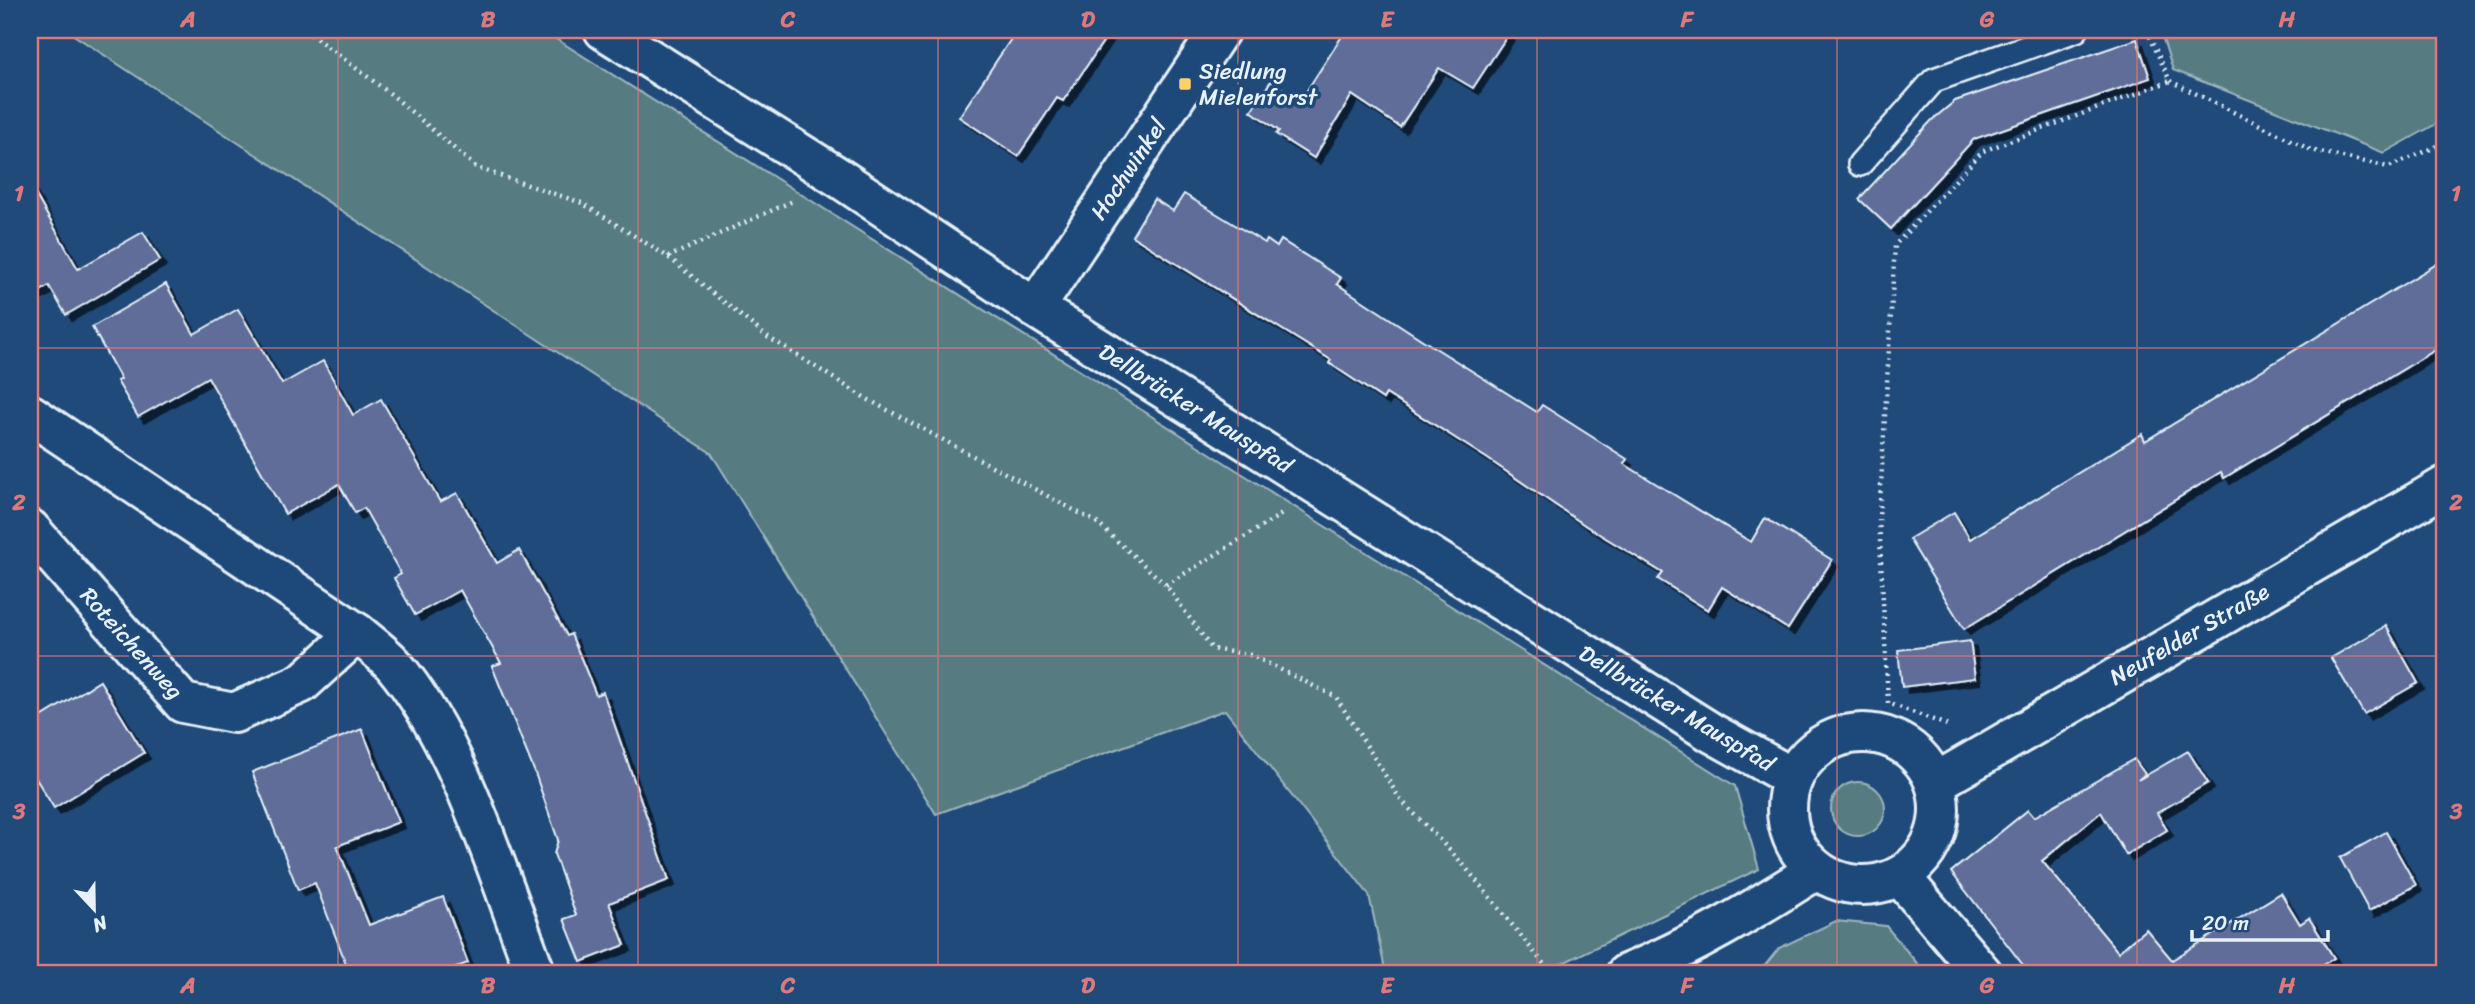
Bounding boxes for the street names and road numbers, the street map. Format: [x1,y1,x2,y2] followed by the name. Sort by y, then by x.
[1079,109,1178,229] street label: Hochwinkel
[1090,332,1303,486] street label: Dellbrücker Mauspfad
[2101,572,2277,697] street label: Neufelder Straße
[69,577,194,709] street label: Roteichenweg
[1571,633,1784,784] street label: Dellbrücker Mauspfad

